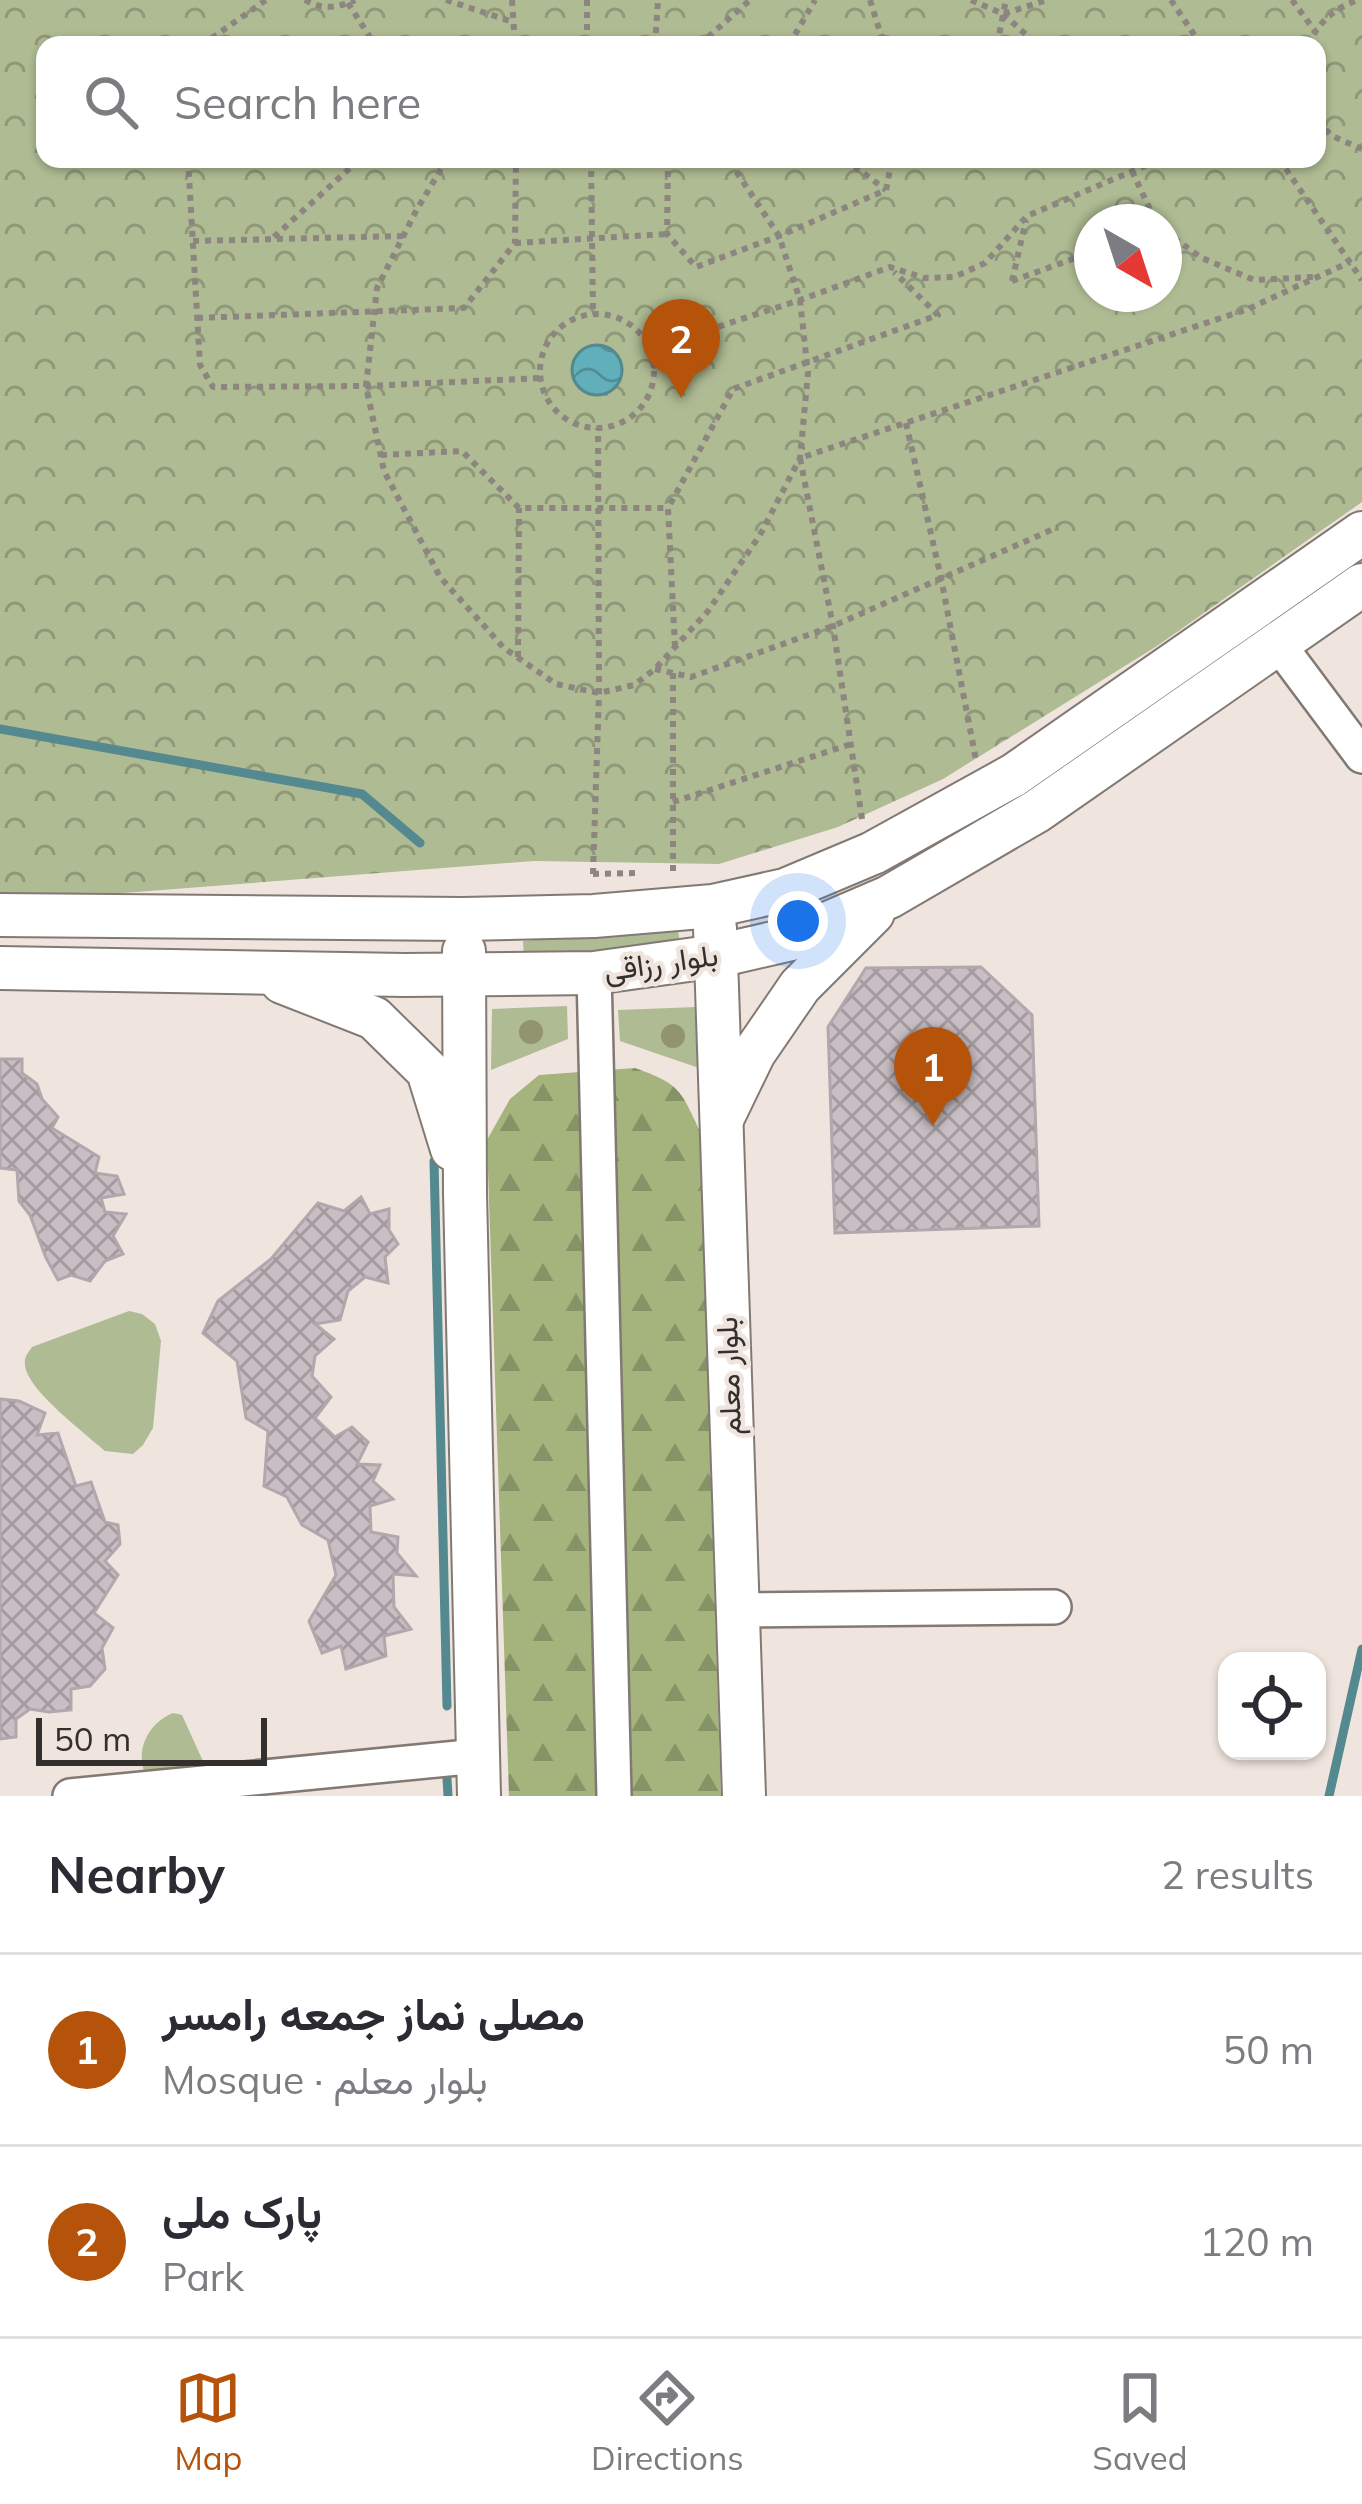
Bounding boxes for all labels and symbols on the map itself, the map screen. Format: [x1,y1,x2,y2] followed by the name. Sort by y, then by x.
[1074,204,1182,312] north arrow
[642,299,720,398] pin: 2
[768,891,828,951] your location
[601,935,720,989] street label: بلوار رزاقی
[894,1027,972,1126] pin: 1
[707,1316,750,1436] street label: بلوار معلم
[36,1712,267,1765] scale bar

